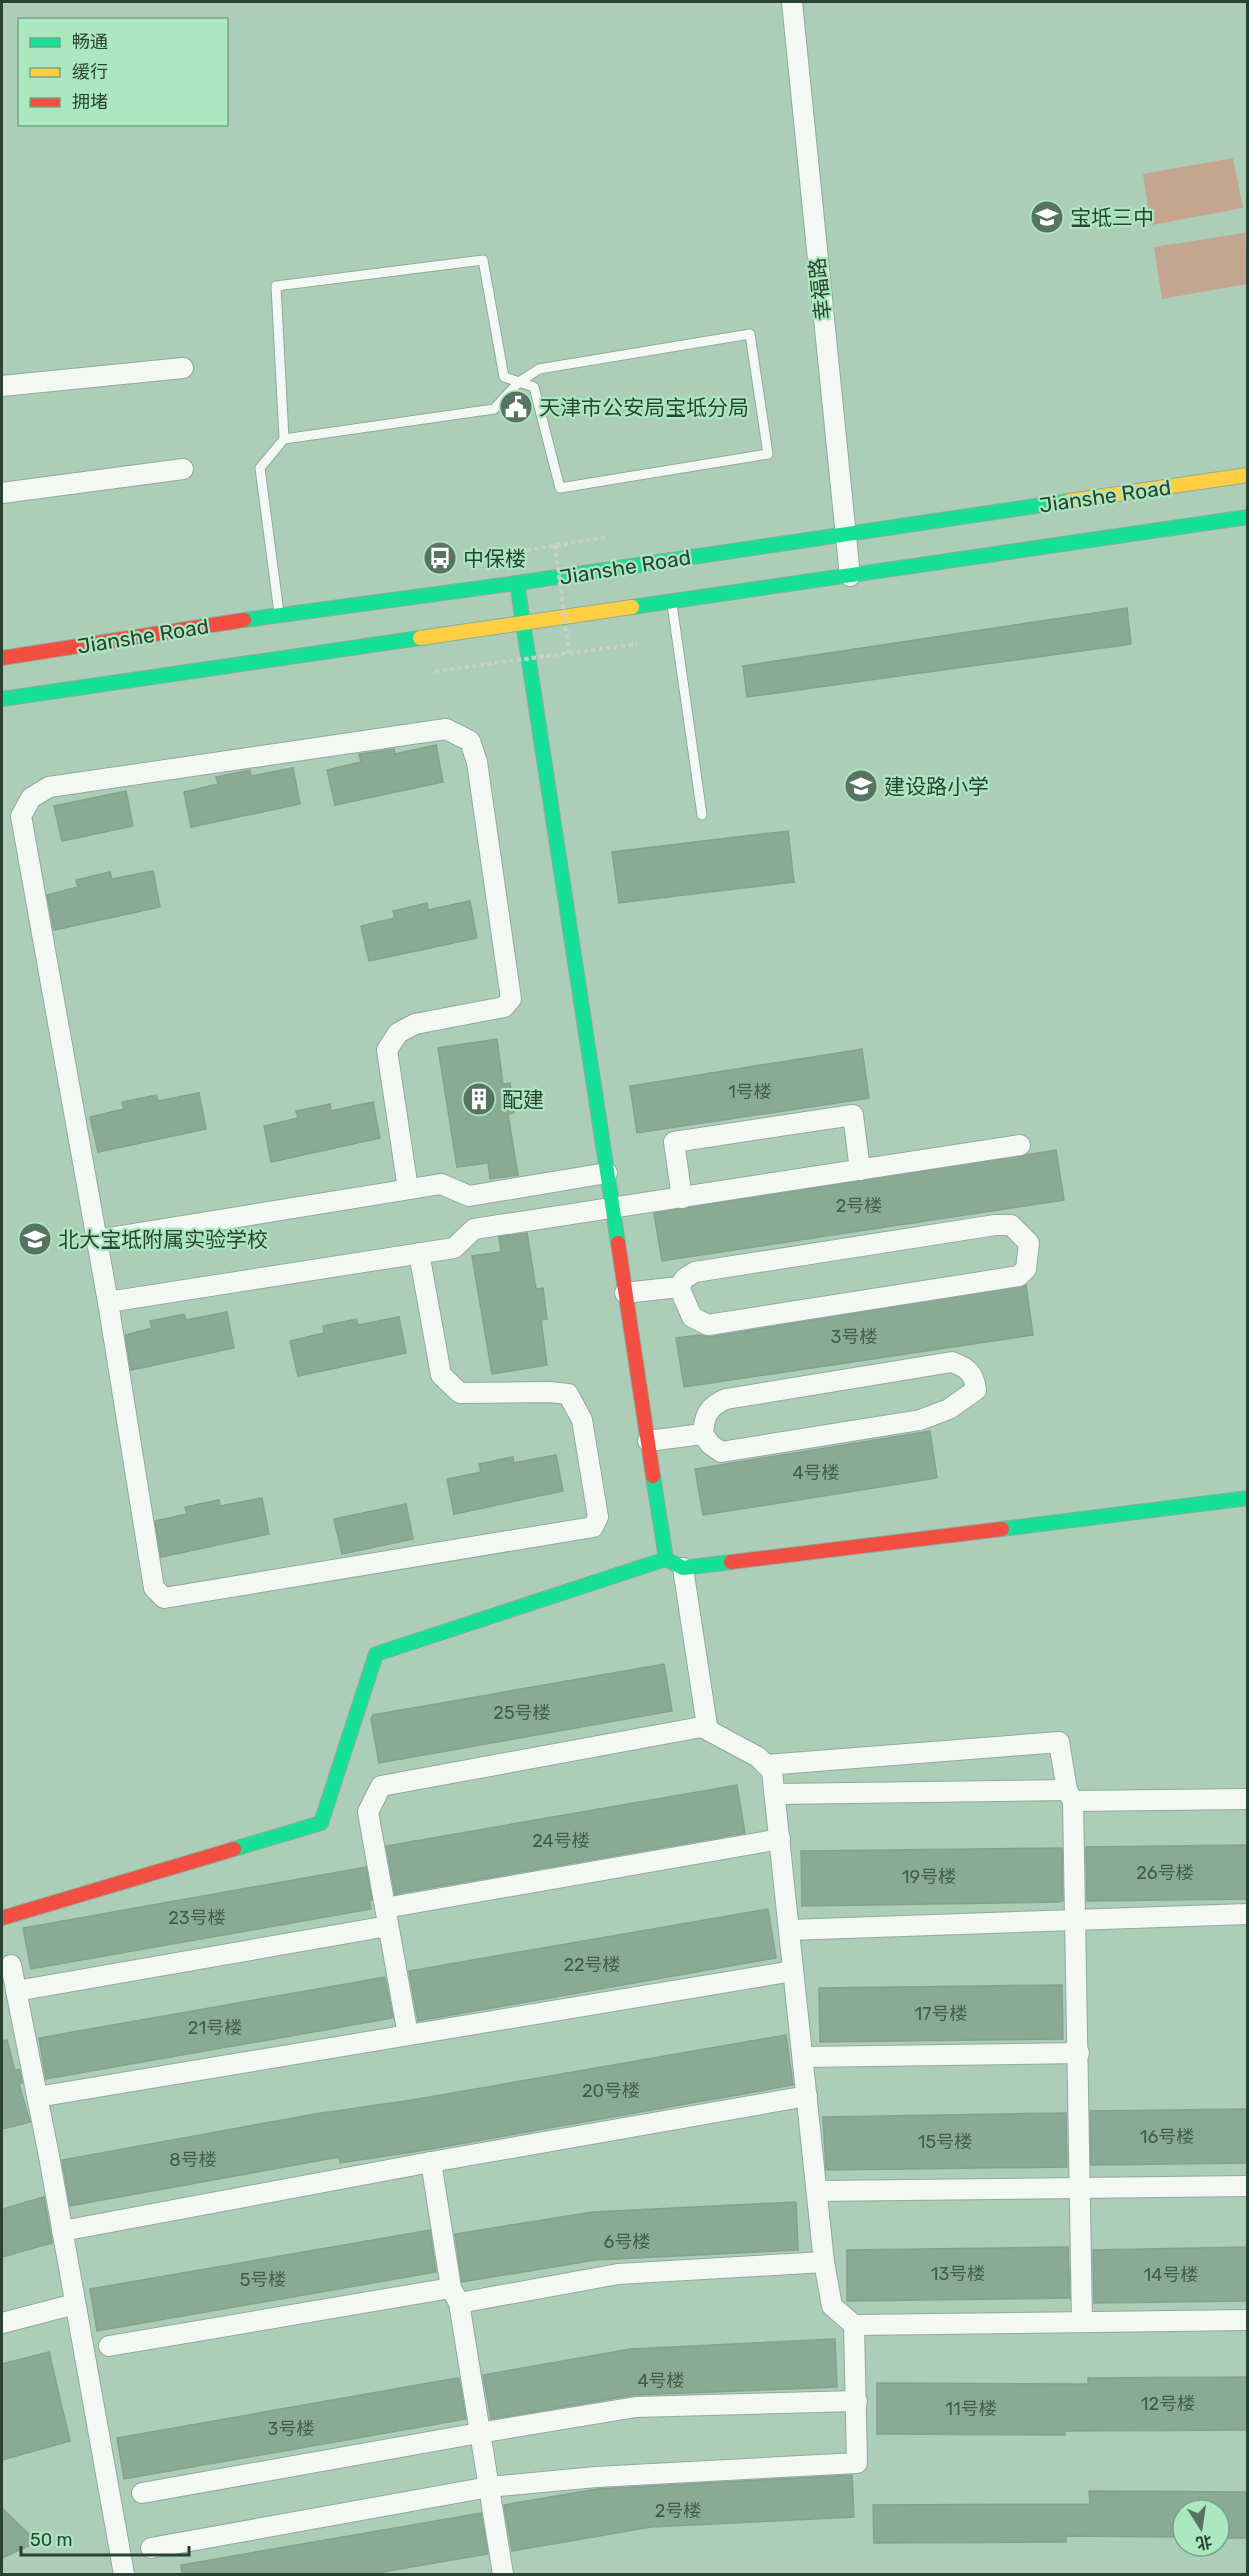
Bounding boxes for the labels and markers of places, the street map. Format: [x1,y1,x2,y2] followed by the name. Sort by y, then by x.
[1029,199,1065,235] school or university icon: 宝坻三中
[1070,205,1154,230] place label: 宝坻三中
[498,389,534,425] public building icon: 天津市公安局宝坻分局
[539,395,749,420] place label: 天津市公安局宝坻分局
[422,540,458,576] bus stop icon: 中保楼
[463,546,526,571] place label: 中保楼
[843,768,879,804] school or university icon: 建设路小学
[884,774,989,799] place label: 建设路小学
[461,1081,497,1117] building icon: 配建
[502,1087,544,1112] place label: 配建
[17,1221,53,1257] school or university icon: 北大宝坻附属实验学校
[58,1227,268,1252] place label: 北大宝坻附属实验学校

